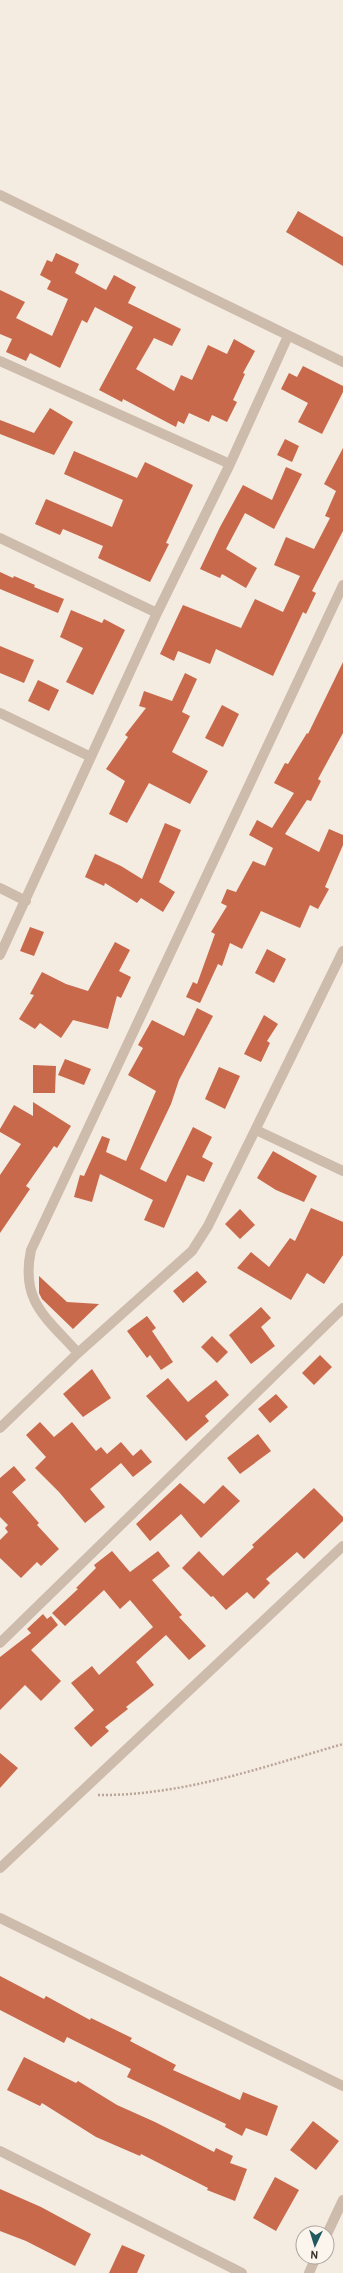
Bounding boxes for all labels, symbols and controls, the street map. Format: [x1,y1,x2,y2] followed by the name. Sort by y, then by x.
[295,2225,335,2265] north arrow
[310,2247,319,2261] text: N

